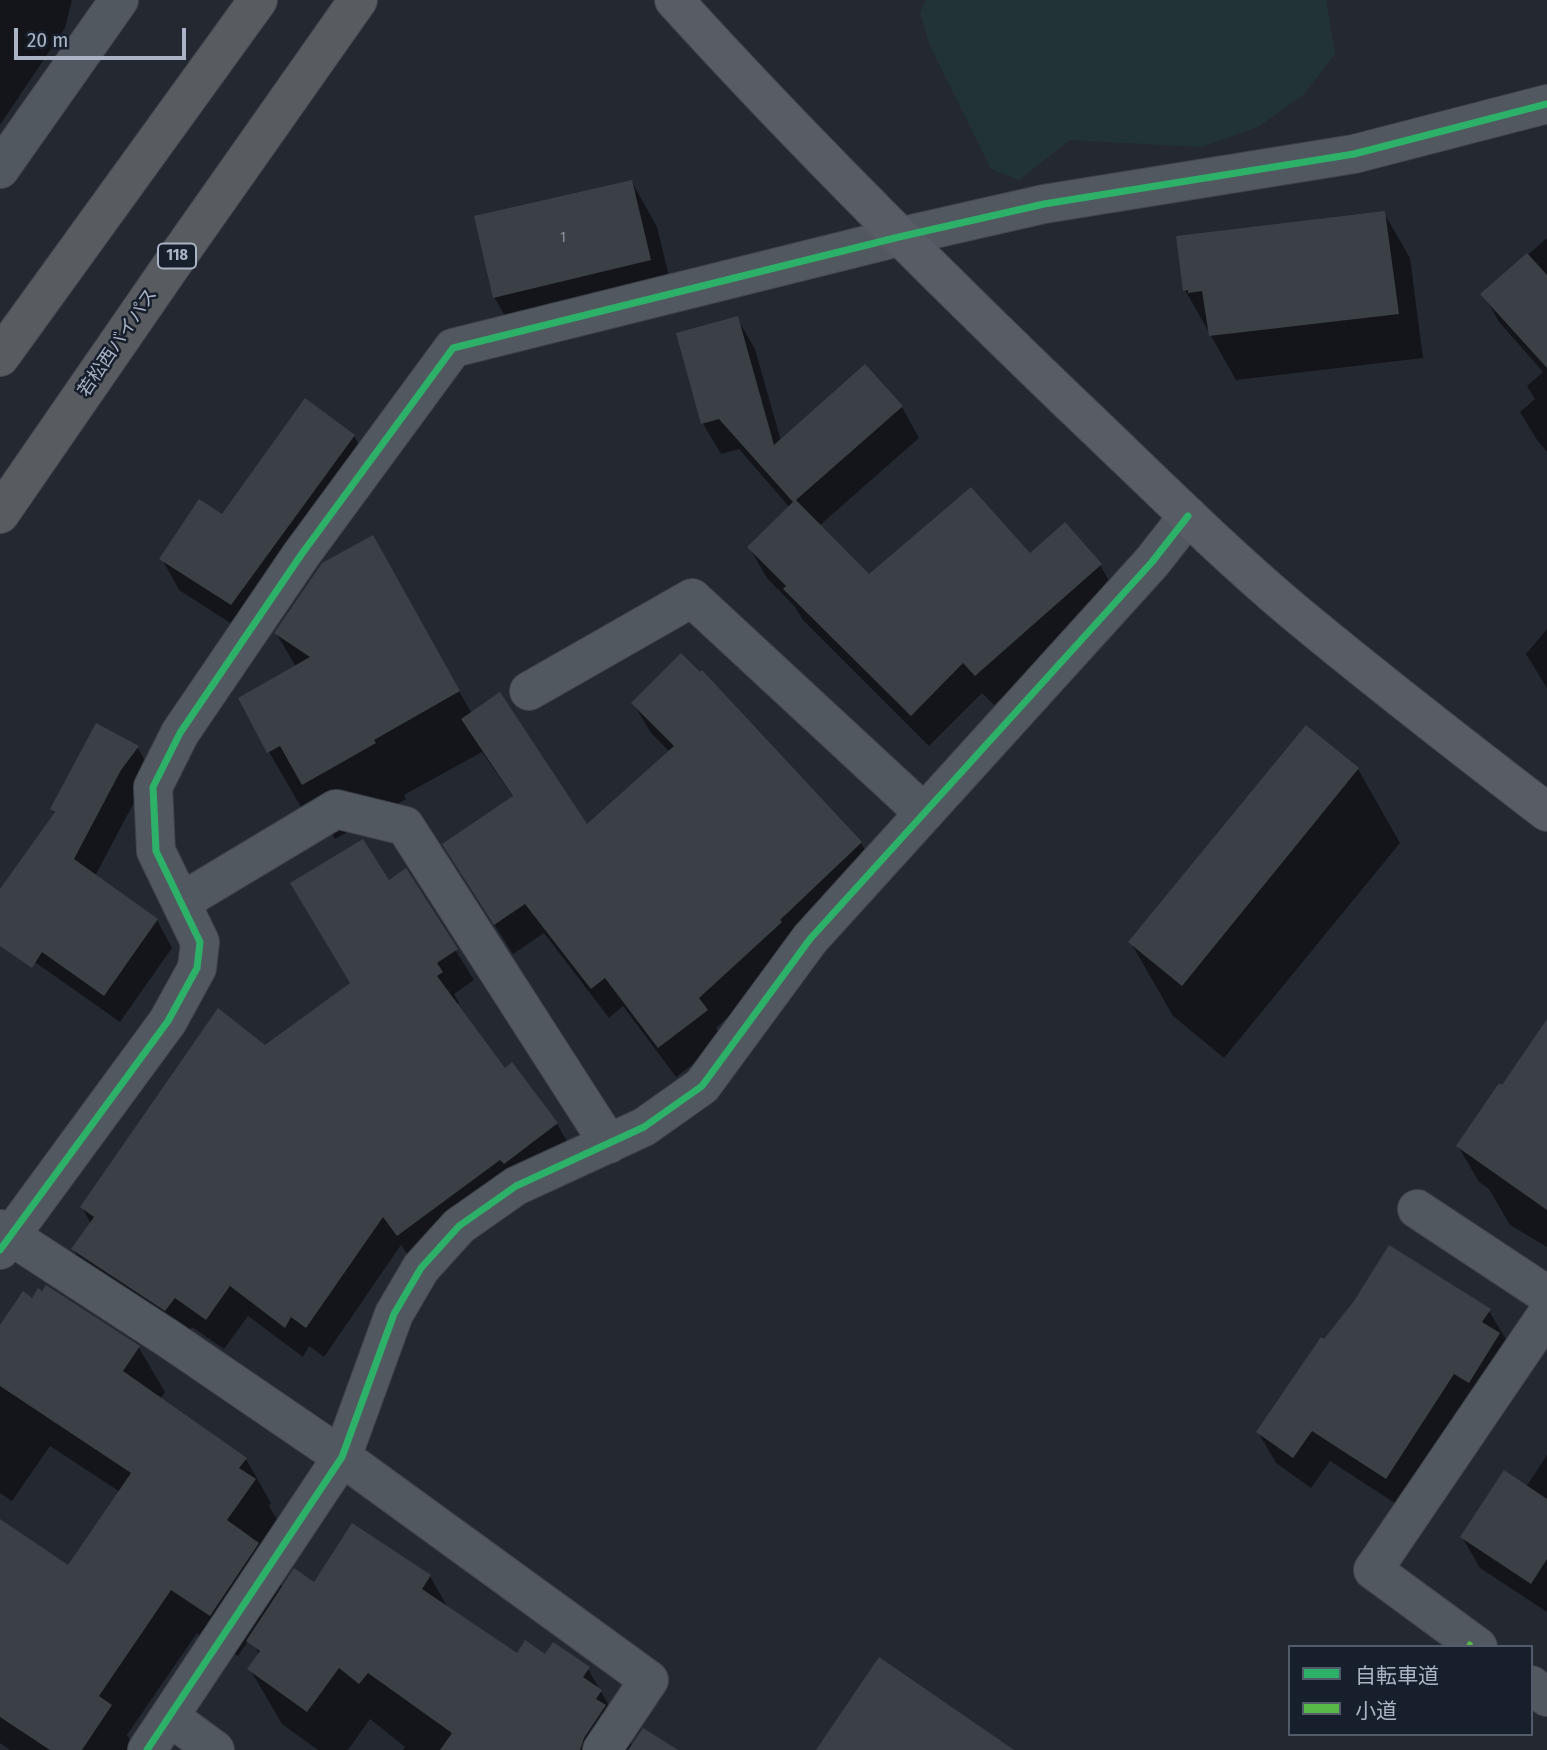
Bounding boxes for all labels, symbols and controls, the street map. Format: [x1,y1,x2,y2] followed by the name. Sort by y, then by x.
[18,14,189,58] scale bar
[27,27,68,53] text: 20 m
[560,230,566,246] house number: 1
[158,244,196,268] road number: 118
[74,285,162,401] street label: 若松西バイパス
[1288,1645,1533,1736] legend
[1355,1663,1439,1689] text: 自転車道
[1355,1698,1397,1724] text: 小道

